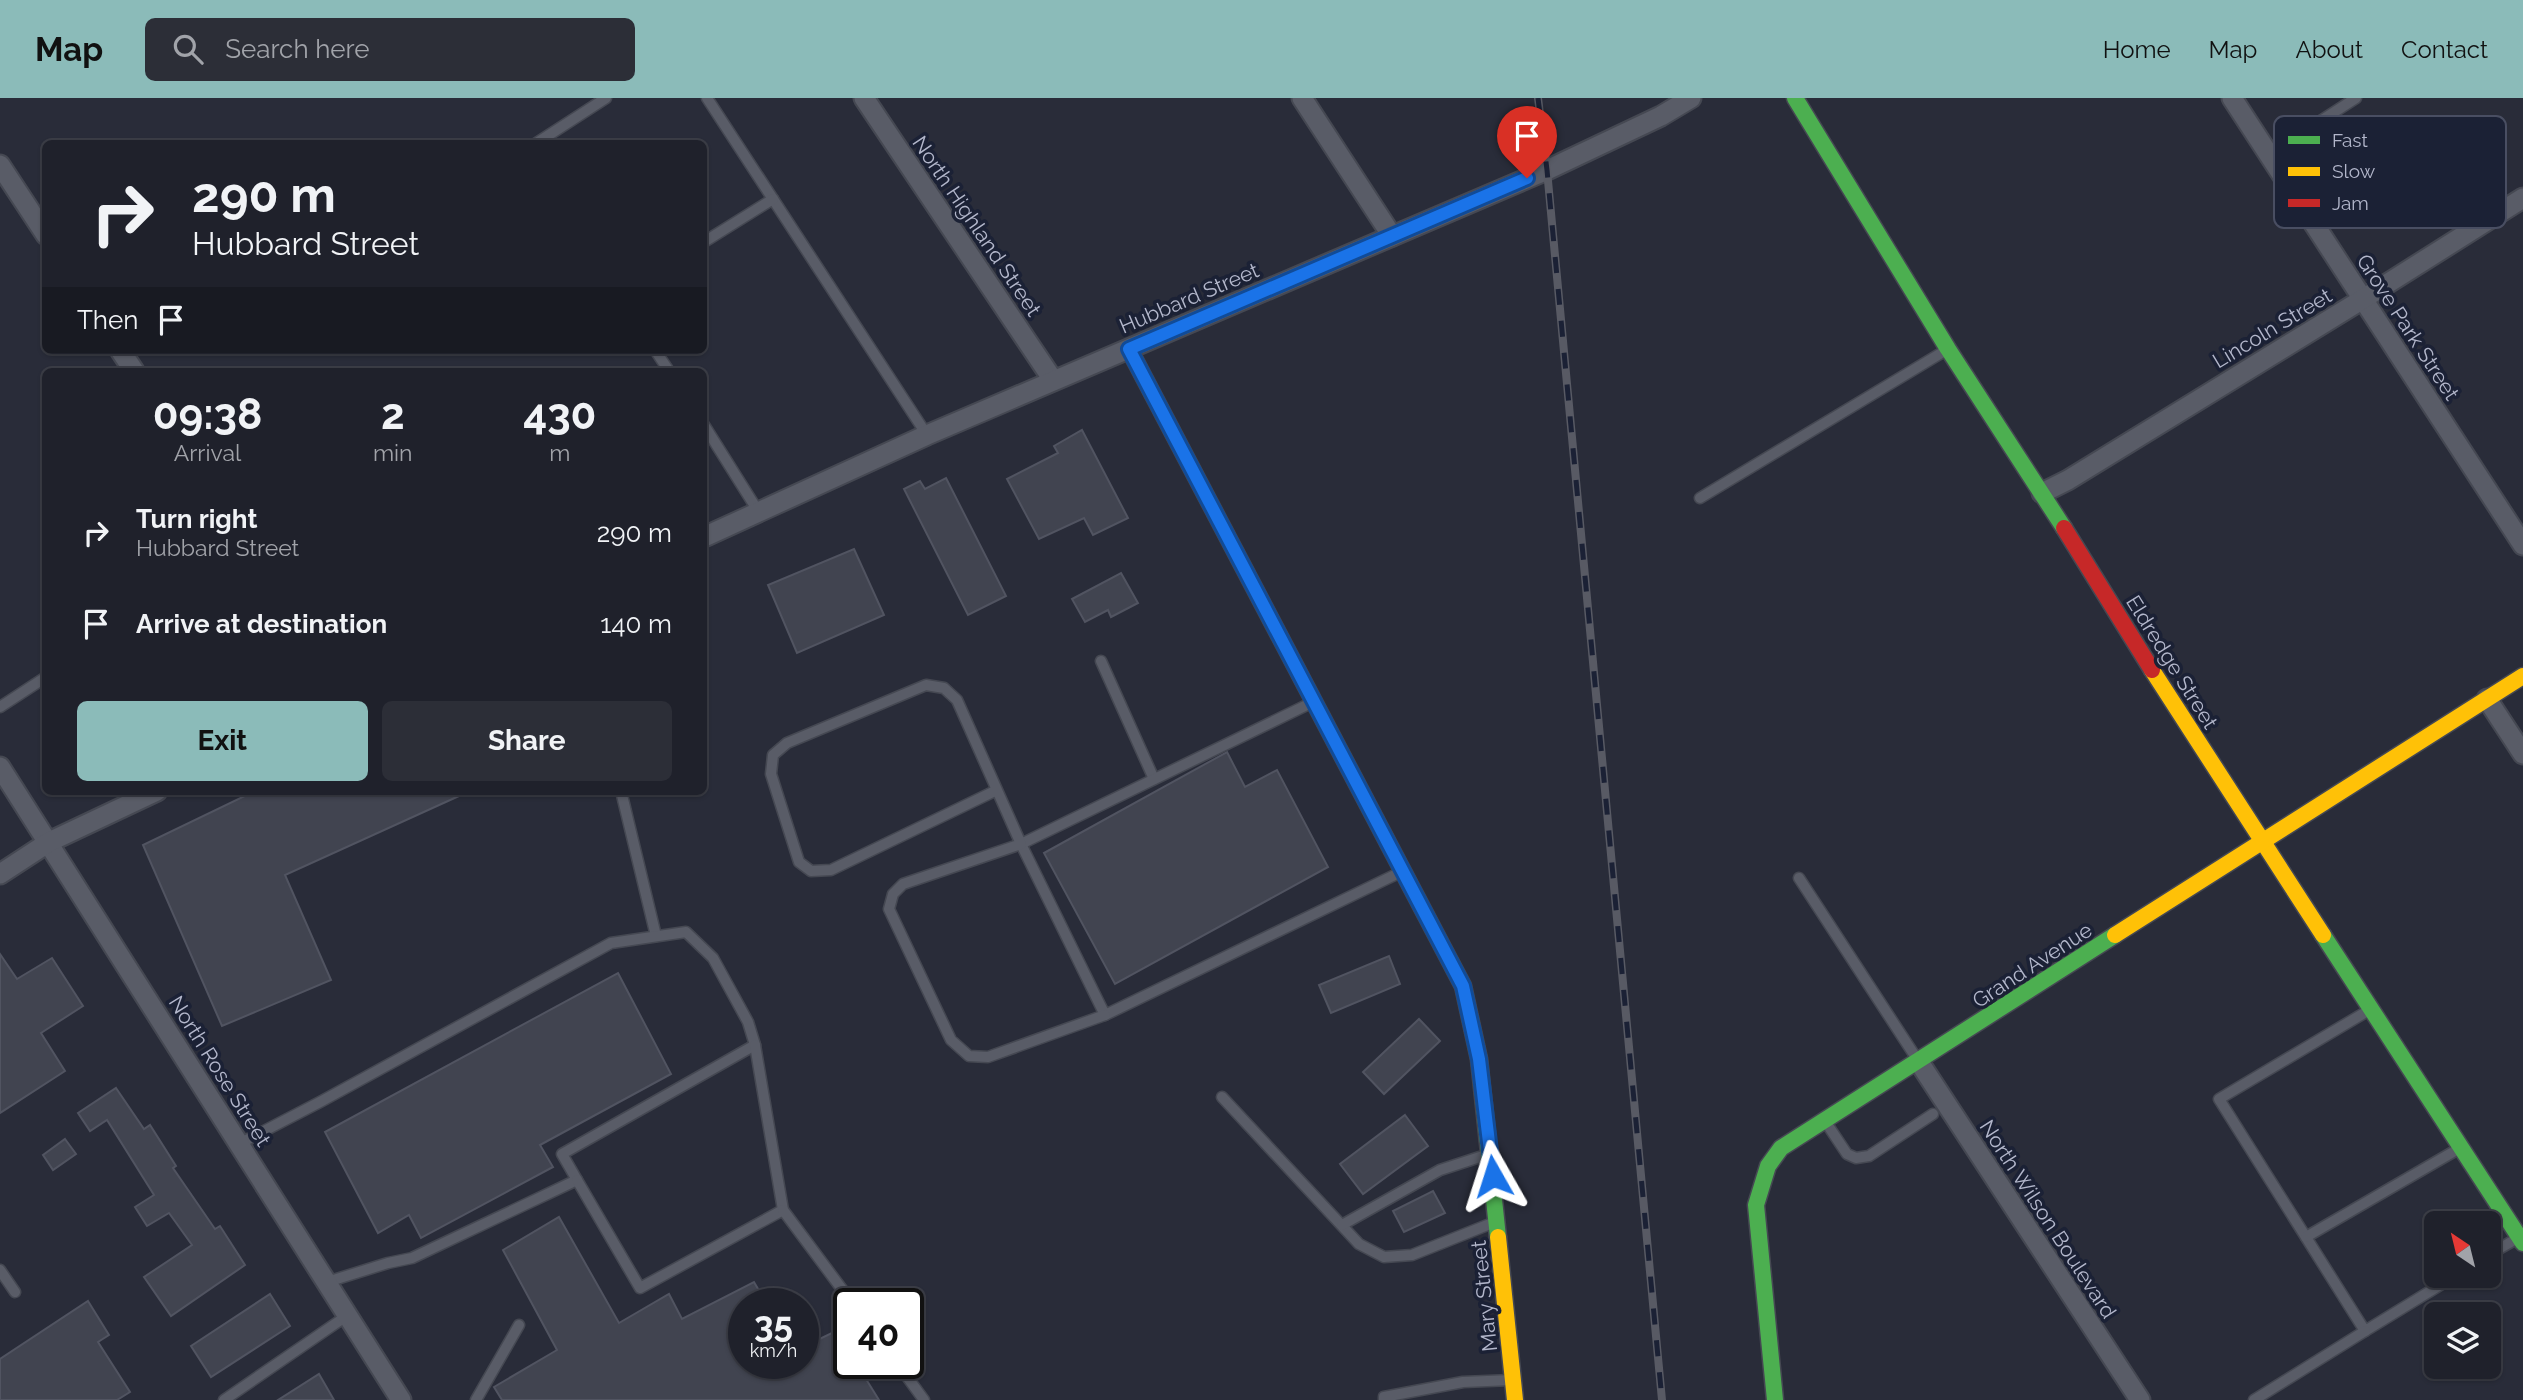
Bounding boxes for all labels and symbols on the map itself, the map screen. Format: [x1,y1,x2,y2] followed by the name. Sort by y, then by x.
[1497,106,1557,178] pin
[2274,116,2506,228] legend
[2332,129,2368,151] text: Fast
[907,131,1047,321] street label: North Highland Street
[2332,160,2376,182] text: Slow
[2332,192,2369,214] text: Jam
[2351,249,2465,405] street label: Grove Park Street
[1116,257,1262,339] street label: Hubbard Street
[2208,283,2336,373] street label: Lincoln Street
[2121,591,2223,733] street label: Eldredge Street
[1968,917,2096,1013] street label: Grand Avenue
[164,991,276,1151] street label: North Rose Street
[1974,1115,2122,1323] street label: North Wilson Boulevard
[1456,1139,1530,1213] position arrow
[2424,1211,2501,1288] north arrow
[1466,1239,1502,1353] street label: Mary Street
[833,1288,924,1379] speed limit sign: 40

